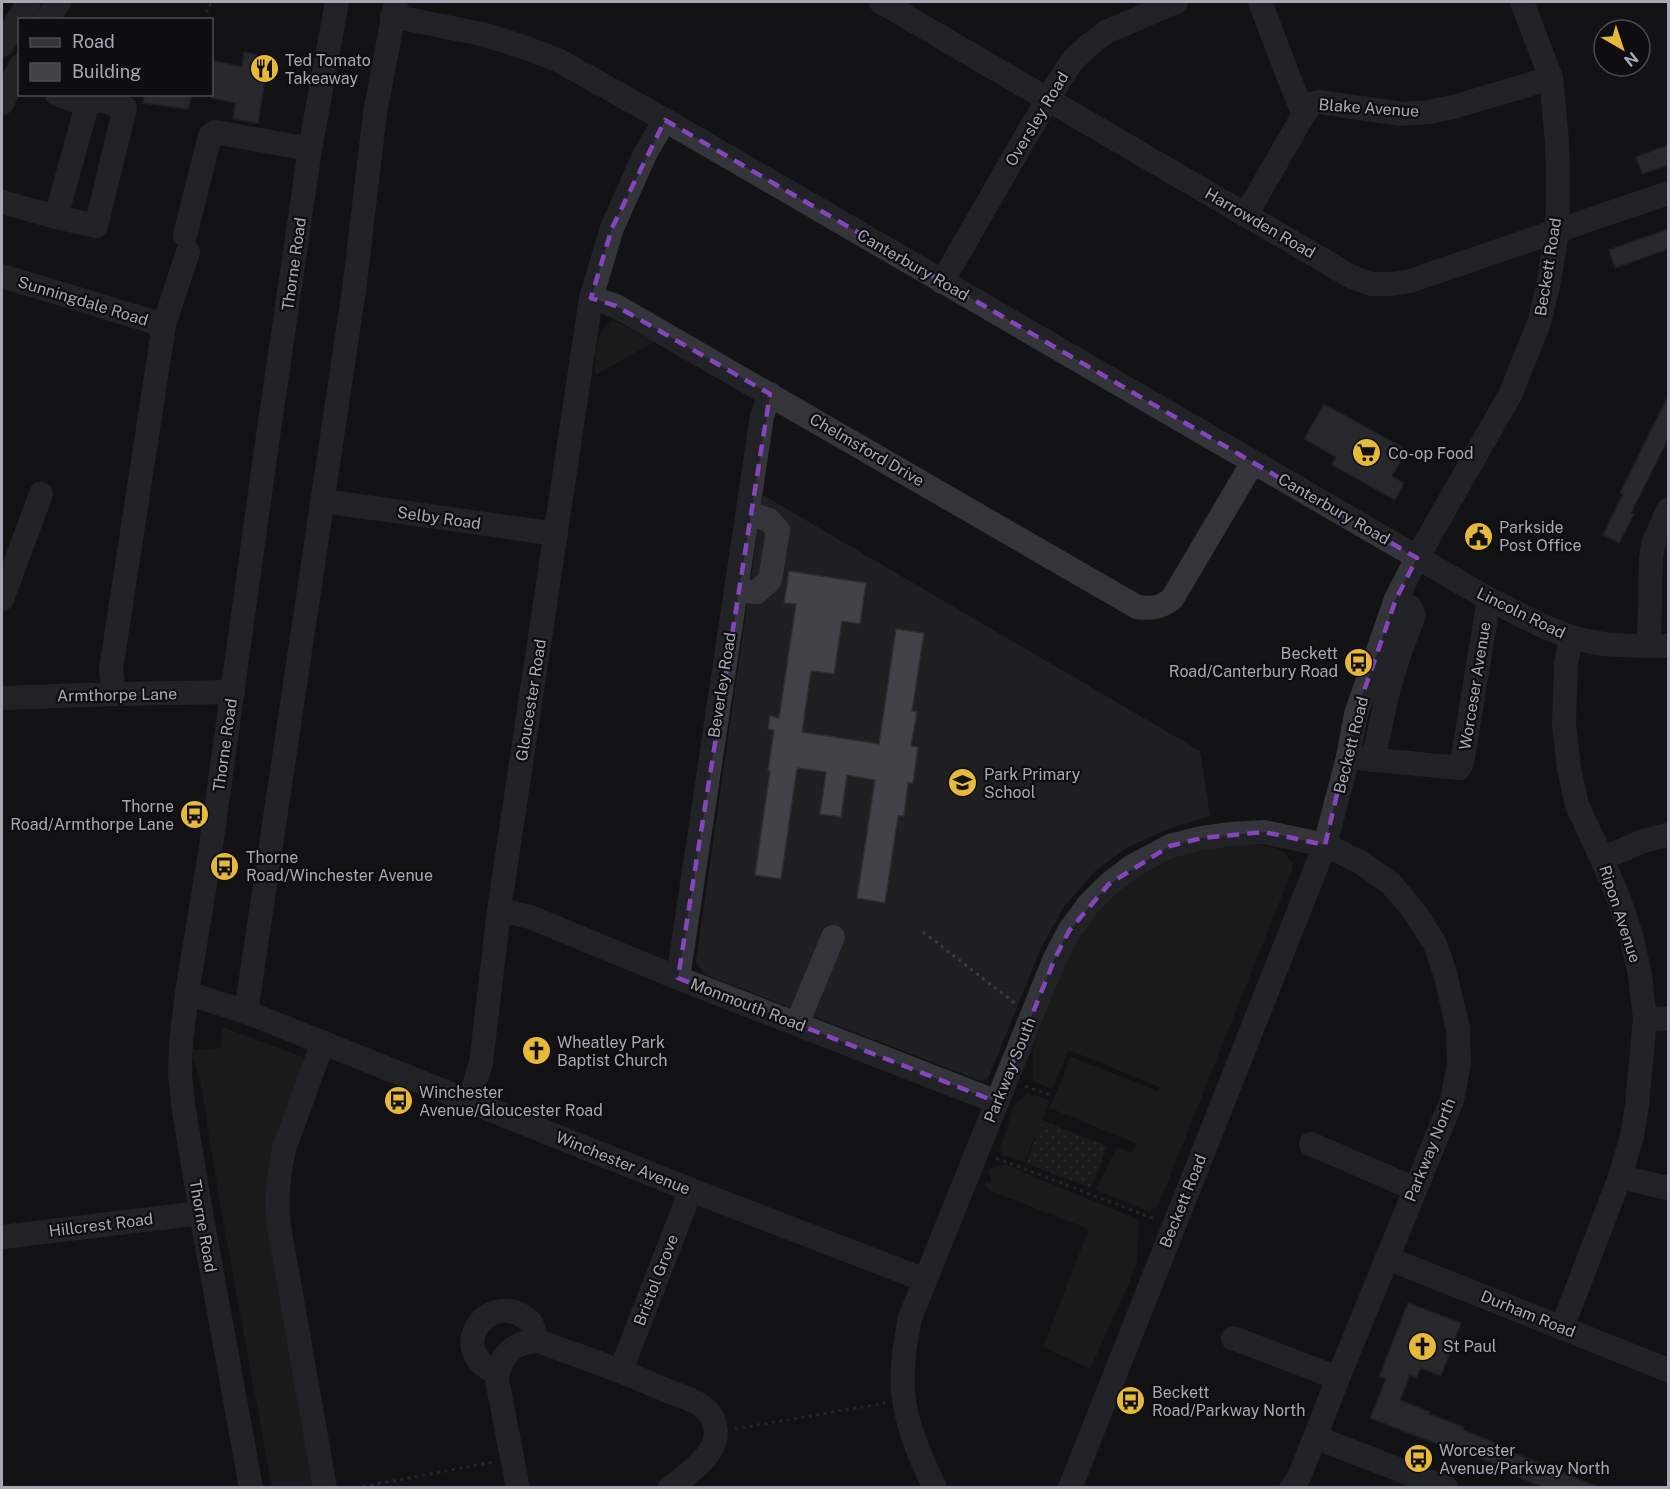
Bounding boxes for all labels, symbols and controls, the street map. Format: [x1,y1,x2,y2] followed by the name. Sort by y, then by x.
[18,18,213,96] legend
[1592,18,1652,78] north arrow
[72,31,115,52] text: Road
[1620,48,1642,71] text: N
[285,51,371,88] place label: Ted Tomato Takeaway
[248,53,280,85] restaurant icon: Ted Tomato Takeaway
[72,61,141,82] text: Building
[1001,68,1073,170] street label: Oversley Road
[1318,95,1420,121] street label: Blake Avenue
[1201,184,1319,262] street label: Harrowden Road
[278,216,310,312] street label: Thorne Road
[1531,217,1565,317] street label: Beckett Road
[854,225,972,305] street label: Canterbury Road
[16,272,150,330] street label: Sunningdale Road
[806,410,928,490] street label: Chelmsford Drive
[1351,437,1383,469] supermarket icon: Co-op Food
[1388,444,1474,463] place label: Co-op Food
[1275,469,1393,549] street label: Canterbury Road
[396,503,482,533] street label: Selby Road
[1499,518,1582,555] place label: Parkside Post Office
[1462,520,1494,552] public building icon: Parkside Post Office
[1474,583,1568,643] street label: Lincoln Road
[1455,620,1495,752] street label: Worceser Avenue
[704,631,740,739] street label: Beverley Road
[512,638,550,762] street label: Gloucester Road
[1169,644,1338,681] place label: Beckett Road/Canterbury Road
[1343,646,1375,678] bus stop icon: Beckett Road/Canterbury Road
[57,684,177,706] street label: Armthorpe Lane
[1330,695,1372,795] street label: Beckett Road
[209,697,241,793] street label: Thorne Road
[984,765,1081,802] place label: Park Primary School
[947,767,979,799] school or university icon: Park Primary School
[10,797,174,834] place label: Thorne Road/Armthorpe Lane
[179,799,211,831] bus stop icon: Thorne Road/Armthorpe Lane
[246,848,433,885] place label: Thorne Road/Winchester Avenue
[209,850,241,882] bus stop icon: Thorne Road/Winchester Avenue
[1595,863,1645,965] street label: Ripon Avenue
[688,974,808,1036] street label: Monmouth Road
[980,1014,1040,1126] street label: Parkway South
[557,1033,668,1070] place label: Wheatley Park Baptist Church
[520,1035,552,1067] church icon: Wheatley Park Baptist Church
[419,1083,603,1120] place label: Winchester Avenue/Gloucester Road
[382,1085,414,1117] bus stop icon: Winchester Avenue/Gloucester Road
[1401,1095,1459,1205] street label: Parkway North
[553,1127,693,1199] street label: Winchester Avenue
[1156,1151,1210,1251] street label: Beckett Road
[185,1178,221,1274] street label: Thorne Road
[48,1209,154,1241] street label: Hillcrest Road
[630,1232,682,1328] street label: Bristol Grove
[1478,1286,1578,1342] street label: Durham Road
[1406,1330,1438,1362] church icon: St Paul
[1443,1337,1497,1356] place label: St Paul
[1152,1383,1306,1420] place label: Beckett Road/Parkway North
[1115,1385,1147,1417] bus stop icon: Beckett Road/Parkway North
[1439,1441,1610,1478] place label: Worcester Avenue/Parkway North
[1402,1443,1434,1475] bus stop icon: Worcester Avenue/Parkway North

